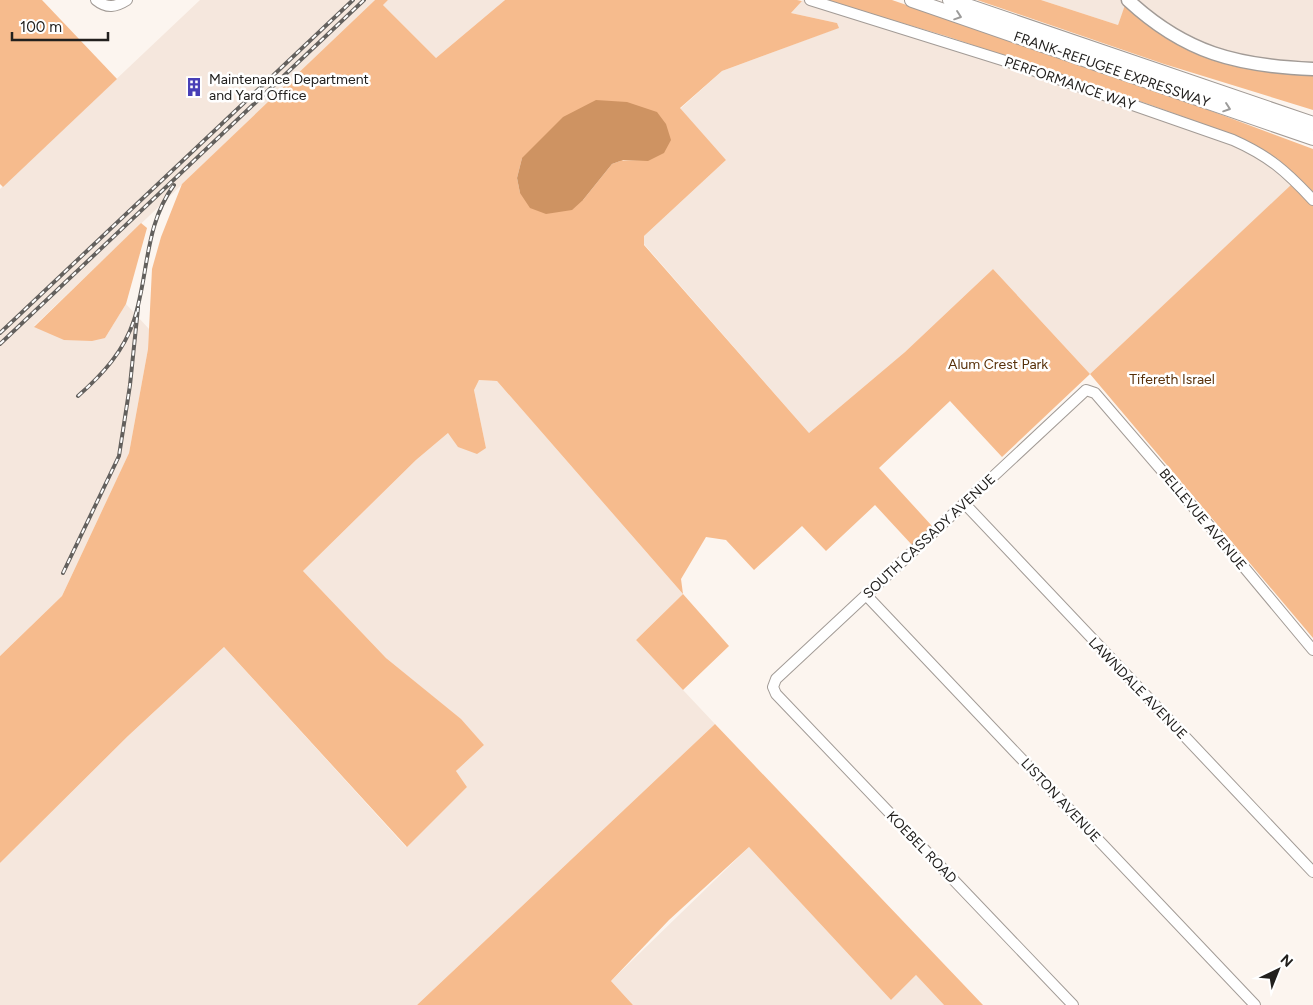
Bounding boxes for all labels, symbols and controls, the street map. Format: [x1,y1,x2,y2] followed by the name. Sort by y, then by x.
[12,10,109,42] scale bar
[953,10,962,20] one-way arrow
[20,18,62,36] text: 100 m
[1012,28,1213,111] street label: FRANK-REFUGEE EXPRESSWAY
[1002,53,1138,114] street label: PERFORMANCE WAY
[209,71,369,104] place label: Maintenance Department and Yard Office
[183,76,205,98] building icon: Maintenance Department and Yard Office
[1223,102,1231,112] one-way arrow
[948,356,1048,373] park label: Alum Crest Park
[1129,371,1215,388] park label: Tifereth Israel
[1155,465,1250,573] street label: BELLEVUE AVENUE
[860,471,999,602] street label: SOUTH CASSADY AVENUE
[1085,634,1191,743] street label: LAWNDALE AVENUE
[1017,755,1104,846] street label: LISTON AVENUE
[883,808,960,887] street label: KOEBEL ROAD
[1253,945,1303,995] north arrow
[1277,951,1296,971] text: N

